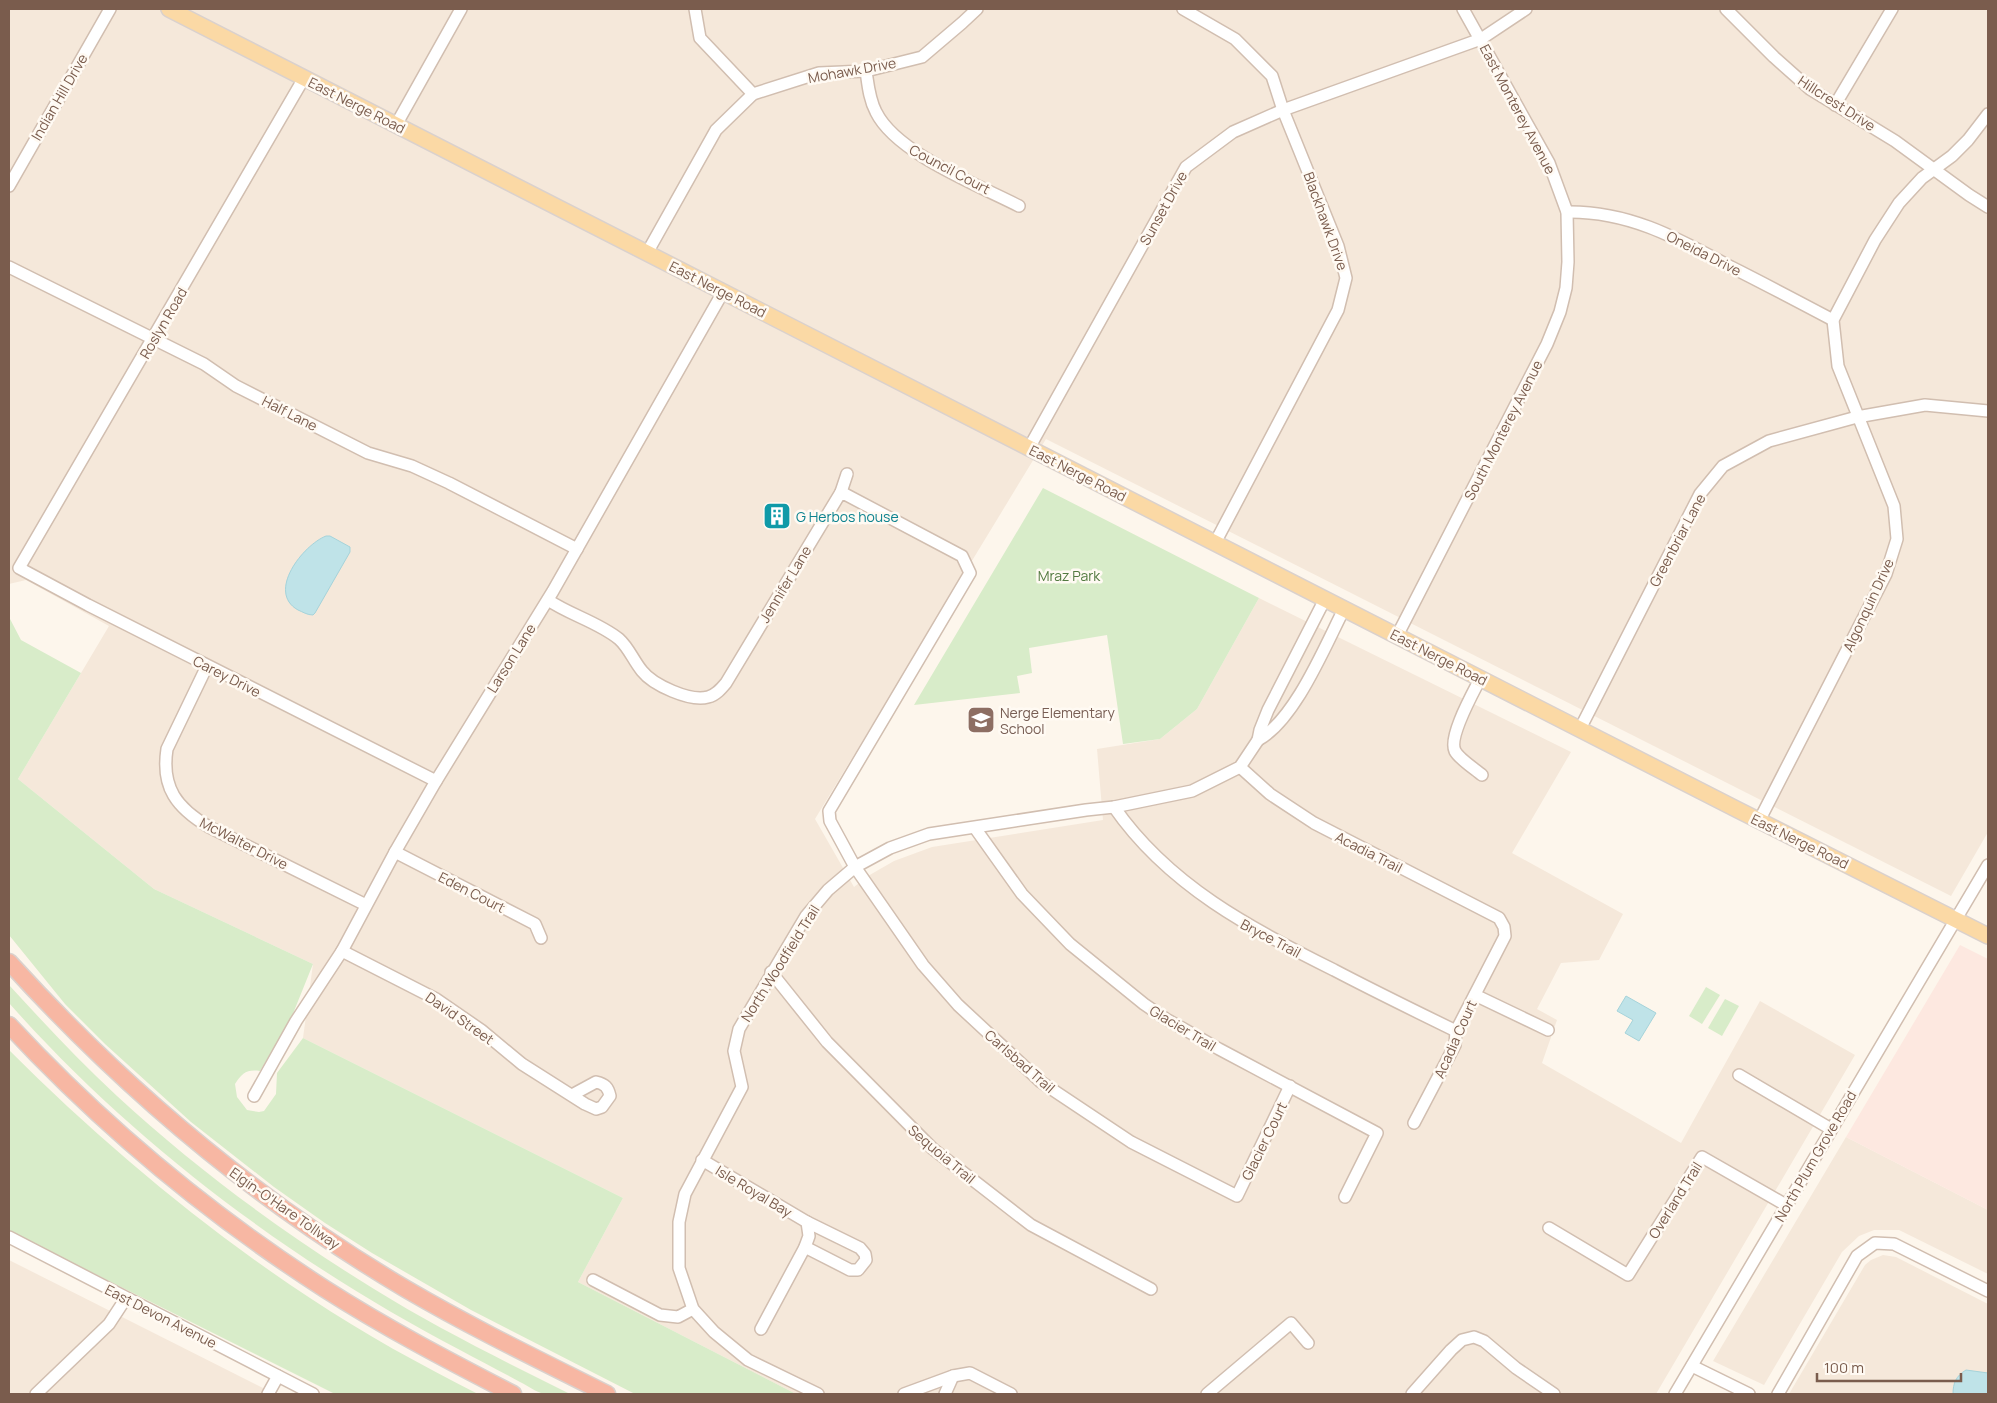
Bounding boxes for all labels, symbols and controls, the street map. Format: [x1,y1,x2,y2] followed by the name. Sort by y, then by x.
[1476,41,1560,177] street label: East Monterey Avenue
[27,50,91,144] street label: Indian Hill Drive
[806,53,898,87] street label: Mohawk Drive
[1795,71,1879,135] street label: Hillcrest Drive
[305,72,409,138] street label: East Nerge Road
[906,140,994,198] street label: Council Court
[1135,168,1191,248] street label: Sunset Drive
[1299,169,1353,273] street label: Blackhawk Drive
[1663,226,1745,280] street label: Oneida Drive
[666,256,770,322] street label: East Nerge Road
[135,284,191,362] street label: Roslyn Road
[1459,357,1547,503] street label: South Monterey Avenue
[259,391,321,435] street label: Half Lane
[1026,440,1130,506] street label: East Nerge Road
[1644,490,1710,590] street label: Greenbriar Lane
[762,501,792,531] building icon: G Herbos house
[796,507,899,526] place label: G Herbos house
[755,542,815,626] street label: Jennifer Lane
[1838,555,1898,655] street label: Algonquin Drive
[1038,566,1101,585] park label: Mraz Park
[482,620,540,696] street label: Larson Lane
[1387,624,1491,690] street label: East Nerge Road
[190,651,264,701] street label: Carey Drive
[1000,703,1115,738] place label: Nerge Elementary School
[966,705,996,735] school or university icon: Nerge Elementary School
[1748,809,1852,873] street label: East Nerge Road
[197,813,291,873] street label: McWalter Drive
[1332,827,1406,877] street label: Acadia Trail
[435,867,509,917] street label: Eden Court
[736,901,824,1025] street label: North Woodfield Trail
[1237,914,1305,962] street label: Bryce Trail
[422,987,498,1049] street label: David Street
[1429,997,1481,1081] street label: Acadia Court
[1146,1001,1220,1055] street label: Glacier Trail
[981,1025,1059,1097] street label: Carlsbad Trail
[1770,1087,1860,1225] street label: North Plum Grove Road
[1237,1098,1291,1183] street label: Glacier Court
[904,1120,980,1188] street label: Sequoia Trail
[1644,1158,1706,1242] street label: Overland Trail
[712,1161,796,1222] street label: Isle Royal Bay
[226,1163,344,1254] street label: Elgin-O'Hare Tollway
[102,1280,220,1352] street label: East Devon Avenue
[1817,1350,1961,1382] scale bar
[1824,1357,1864,1378] text: 100 m

